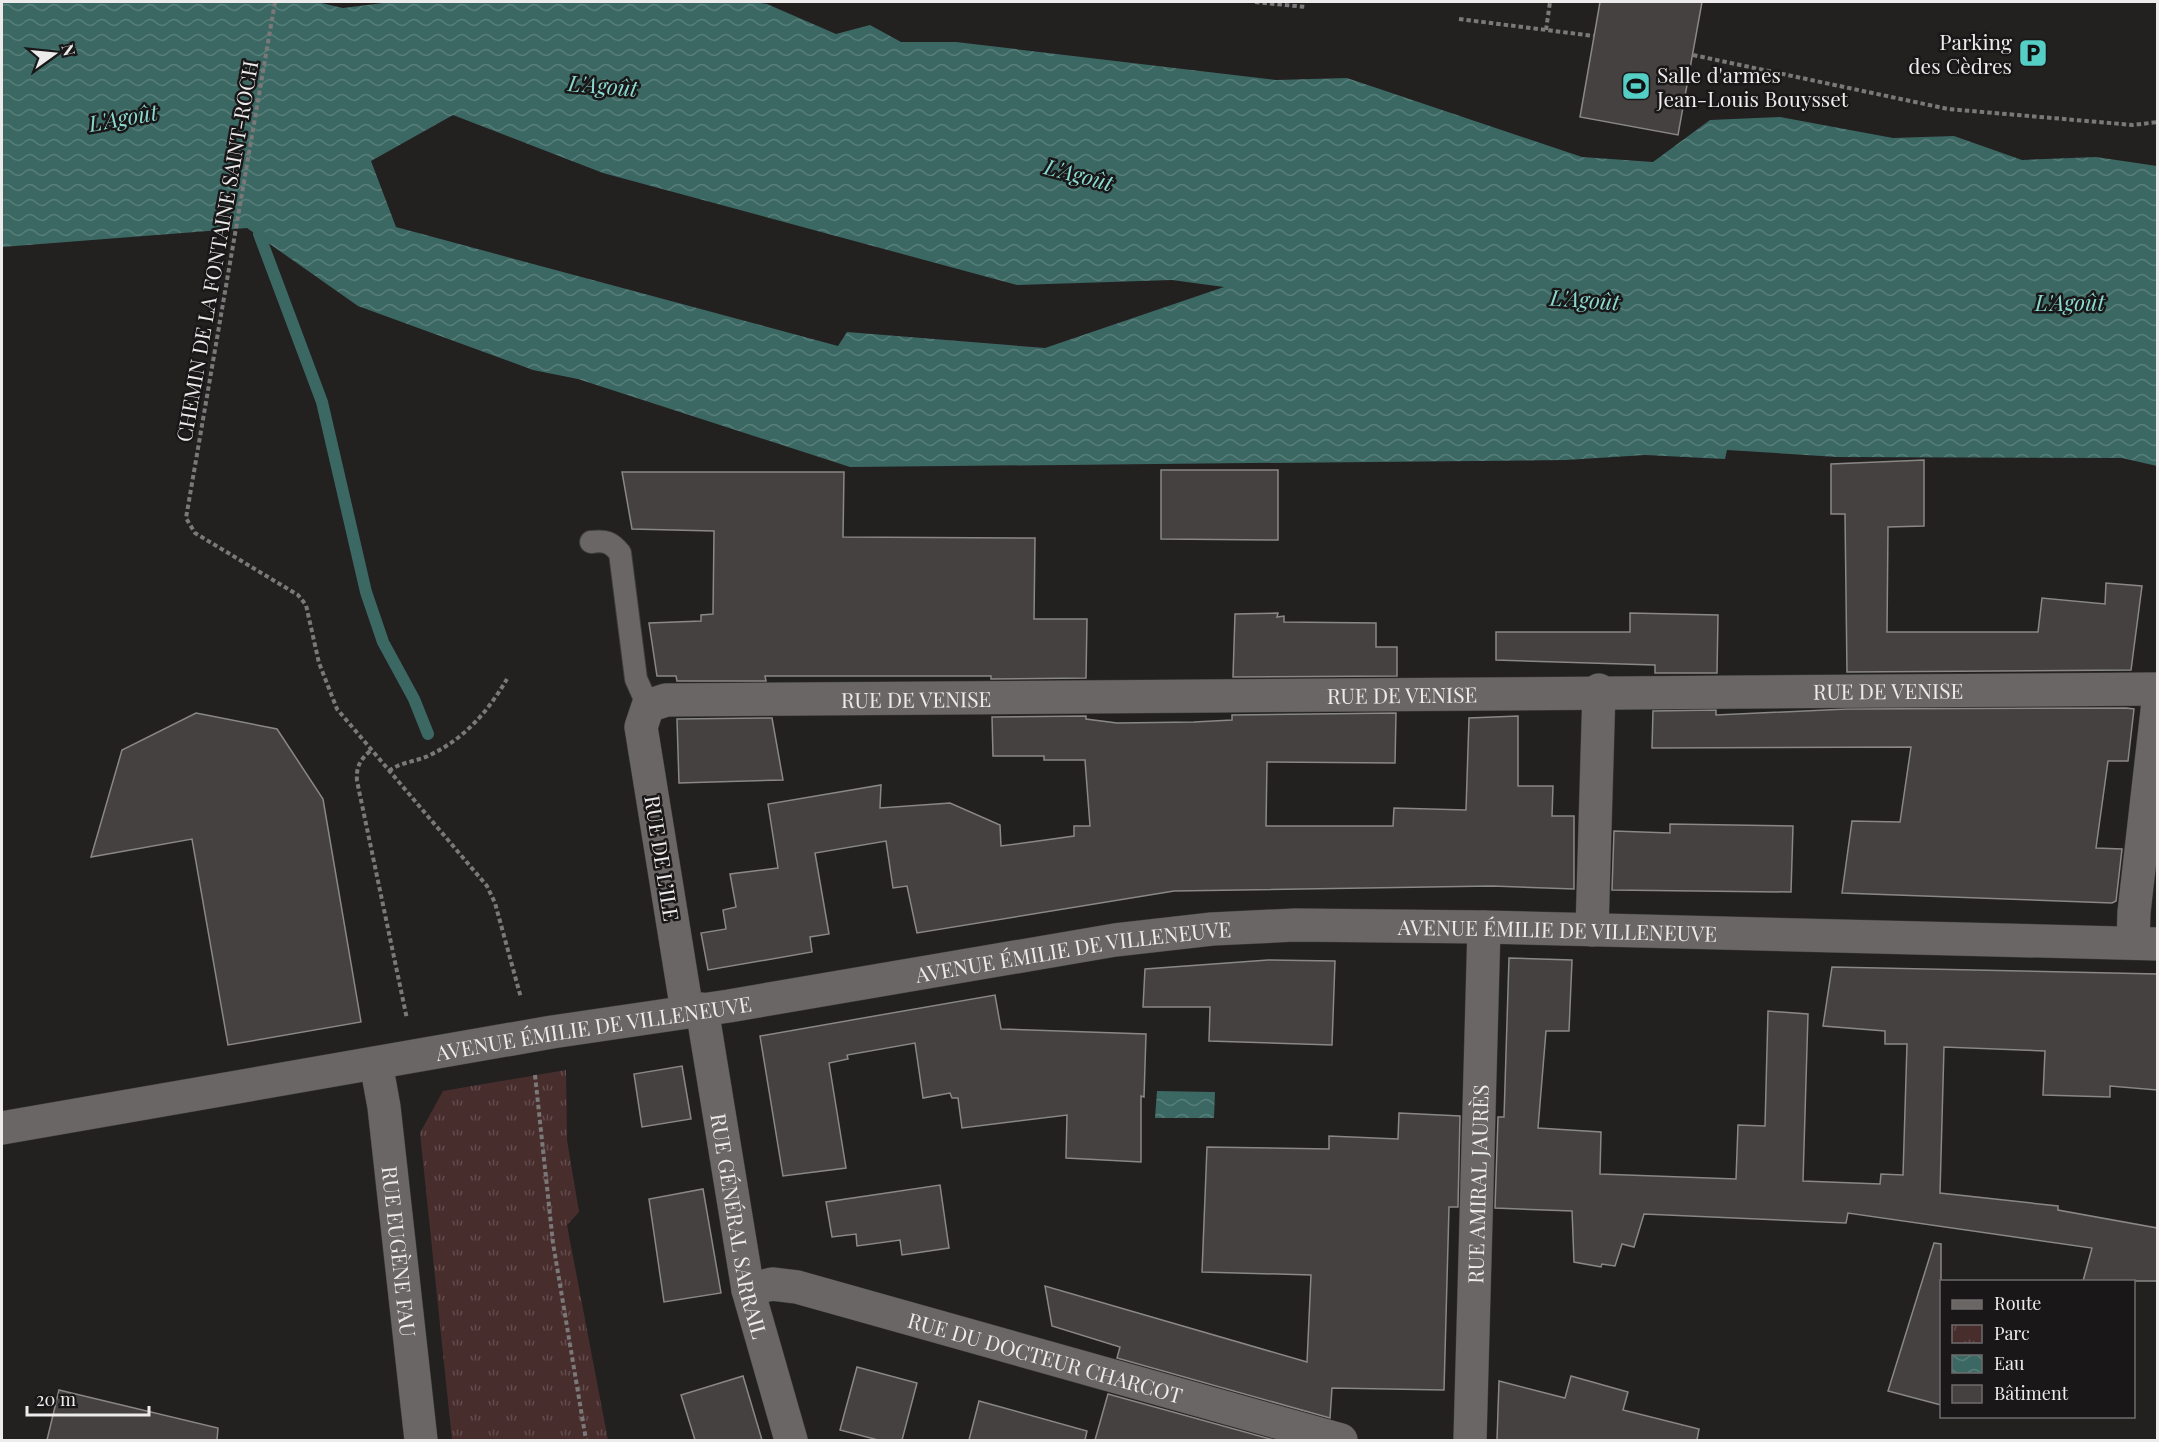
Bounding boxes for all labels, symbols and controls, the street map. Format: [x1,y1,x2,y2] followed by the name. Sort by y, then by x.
[24,24,84,84] north arrow
[1908,27,2012,79] place label: Parking des Cèdres
[2017,37,2049,69] parking icon: Parking des Cèdres
[57,42,81,59] text: N
[169,58,263,444] street label: CHEMIN DE LA FONTAINE SAINT-ROCH
[1656,60,1849,112] place label: Salle d'armes Jean-Louis Bouysset
[566,67,641,103] water label: L'Agoût
[1620,70,1652,102] sports icon: Salle d'armes Jean-Louis Bouysset
[85,96,162,138] water label: L'Agoût
[1040,150,1118,198] water label: L'Agoût
[1548,282,1622,317] water label: L'Agoût
[2034,287,2107,317] water label: L'Agoût
[1813,676,1963,705] street label: RUE DE VENISE
[1327,680,1477,709] street label: RUE DE VENISE
[841,684,991,713] street label: RUE DE VENISE
[639,793,687,923] street label: RUE DE L’ILE
[1397,912,1717,947] street label: AVENUE ÉMILIE DE VILLENEUVE
[912,914,1232,988] street label: AVENUE ÉMILIE DE VILLENEUVE
[432,988,753,1066] street label: AVENUE ÉMILIE DE VILLENEUVE
[1460,1084,1494,1284] street label: RUE AMIRAL JAURÈS
[705,1111,775,1342] street label: RUE GÉNÉRAL SARRAIL
[377,1164,423,1338] street label: RUE EUGÈNE FAU
[1940,1280,2135,1418] legend
[1994,1291,2041,1315] text: Route
[905,1305,1186,1409] street label: RUE DU DOCTEUR CHARCOT
[1994,1321,2030,1345] text: Parc
[1994,1351,2025,1375] text: Eau
[27,1379,148,1417] scale bar
[1994,1381,2069,1405] text: Bâtiment
[36,1387,76,1411] text: 20 m

